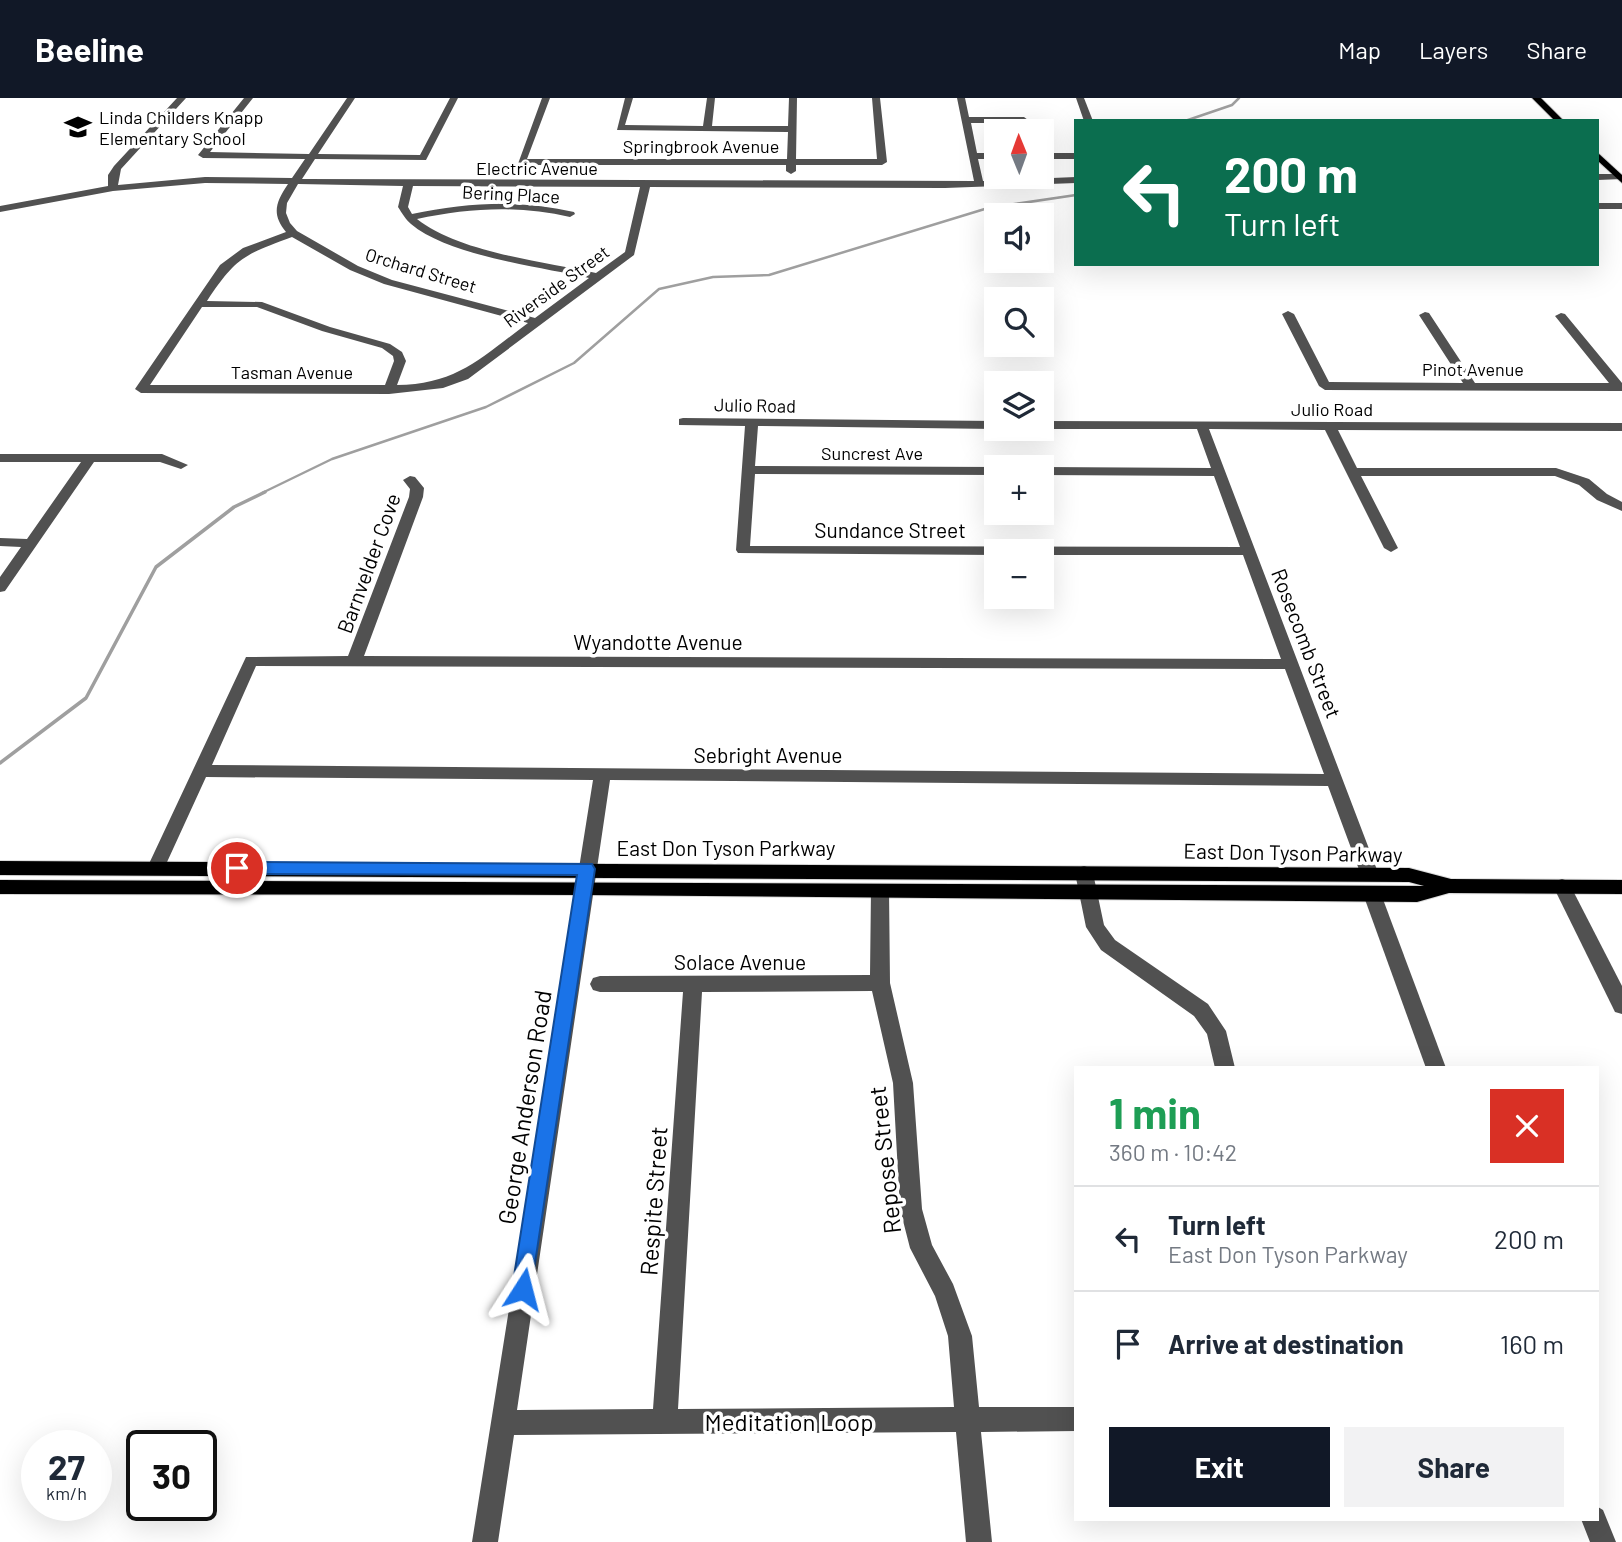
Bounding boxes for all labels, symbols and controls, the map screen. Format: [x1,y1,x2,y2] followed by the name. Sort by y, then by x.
[35,29,144,69] text: Beeline
[1338,35,1381,64] text: Map
[1419,35,1488,64] text: Layers
[1526,35,1587,64] text: Share
[99,106,263,149] place label: Linda Childers Knapp Elementary School
[63,112,93,142] school or university icon: Linda Childers Knapp Elementary School
[984,119,1054,189] north arrow
[984,119,1054,609] map controls
[623,135,779,157] street label: Springbrook Avenue
[1224,144,1358,203] text: 200 m
[1109,147,1200,238] icon: left
[476,157,598,179] street label: Electric Avenue
[462,180,560,208] street label: Bering Place
[984,203,1054,273] button: sound
[1224,204,1341,242] text: Turn left
[499,240,613,332] street label: Riverside Street
[363,243,479,297] street label: Orchard Street
[984,287,1054,357] button: search
[1422,358,1524,380] street label: Pinot Avenue
[231,361,353,383] street label: Tasman Avenue
[984,371,1054,441] button: layers
[714,393,796,417] street label: Julio Road
[1291,398,1373,420] street label: Julio Road
[821,442,923,464] street label: Suncrest Ave
[984,455,1054,525] button: +
[331,490,405,636] street label: Barnvelder Cove
[814,517,966,542] street label: Sundance Street
[984,539,1054,609] button: −
[1267,565,1347,721] street label: Rosecomb Street
[573,629,743,654] street label: Wyandotte Avenue
[693,742,843,767] street label: Sebright Avenue
[616,835,836,860] street label: East Don Tyson Parkway
[207,838,267,898] pin
[1183,838,1403,866] street label: East Don Tyson Parkway
[218,849,256,887] icon: arrive
[674,949,806,974] street label: Solace Avenue
[491,988,557,1226] street label: George Anderson Road
[862,1085,906,1235] street label: Repose Street
[1109,1087,1201,1137] text: 1 min
[1490,1089,1564,1163] button: close
[633,1125,673,1277] street label: Respite Street
[1109,1138,1237,1166] text: 360 m · 10:42
[1168,1209,1266,1240] text: Turn left
[1109,1220,1147,1258] icon: left
[1494,1223,1564,1254] text: 200 m
[1168,1240,1408,1268] text: East Don Tyson Parkway
[486,1252,560,1326] position arrow
[1109,1325,1147,1363] icon: arrive
[1168,1328,1404,1359] text: Arrive at destination
[1500,1328,1564,1359] text: 160 m
[705,1407,873,1436] street label: Meditation Loop
[1109,1427,1330,1507] button: Exit
[1344,1427,1564,1507] button: Share
[126,1430,217,1521] speed limit sign: 30
[48,1445,85,1487] text: 27
[46,1482,87,1504] text: km/h

